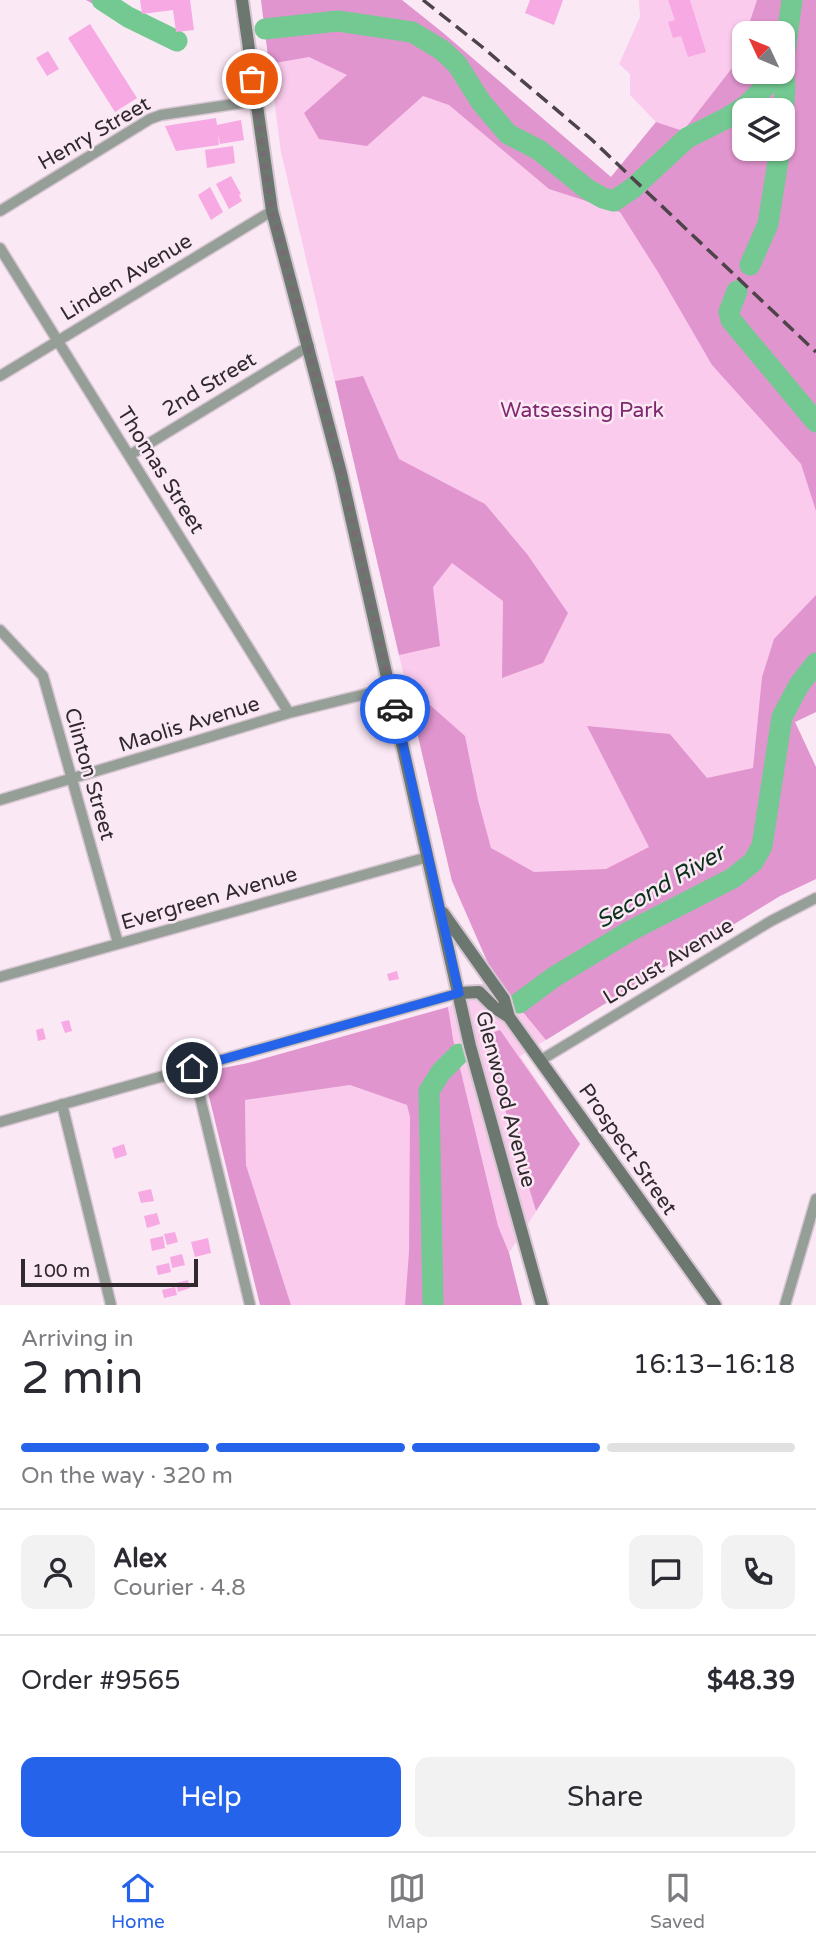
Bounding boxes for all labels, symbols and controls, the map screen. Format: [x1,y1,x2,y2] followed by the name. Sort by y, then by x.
[732,21,794,84] north arrow
[732,21,795,161] map controls
[222,49,282,109] pin
[233,60,271,98] icon: bag
[34,91,155,176] street label: Henry Street
[732,98,795,161] button: layers
[56,228,197,326] street label: Linden Avenue
[158,347,261,422] street label: 2nd Street
[500,398,664,423] park label: Watsessing Park
[112,402,210,538] street label: Thomas Street
[360,674,430,744] courier
[376,690,414,728] icon: car
[116,691,263,758] street label: Maolis Avenue
[59,705,120,843] street label: Clinton Street
[591,837,733,935] water label: Second River
[118,861,300,936] street label: Evergreen Avenue
[599,913,738,1010] street label: Locust Avenue
[470,1008,541,1190] street label: Glenwood Avenue
[162,1038,222,1098] pin
[173,1049,211,1087] icon: home
[573,1079,682,1220] street label: Prospect Street
[21,1256,198,1288] scale bar
[32,1260,90,1282] text: 100 m
[21,1325,134,1353] text: Arriving in
[633,1349,795,1380] text: 16:13–16:18
[21,1351,144,1406] text: 2 min
[21,1462,233,1490] text: On the way · 320 m
[21,1535,95,1609] button: person
[629,1535,703,1609] button: chat
[721,1535,795,1609] button: phone
[113,1543,167,1574] text: Alex
[113,1574,246,1602] text: Courier · 4.8
[21,1665,181,1696] text: Order #9565
[707,1665,795,1696] text: $48.39
[21,1757,401,1837] button: Help
[415,1757,795,1837] button: Share
[111,1869,165,1933] tab: Home
[387,1869,428,1933] tab: Map
[650,1869,705,1933] tab: Saved

